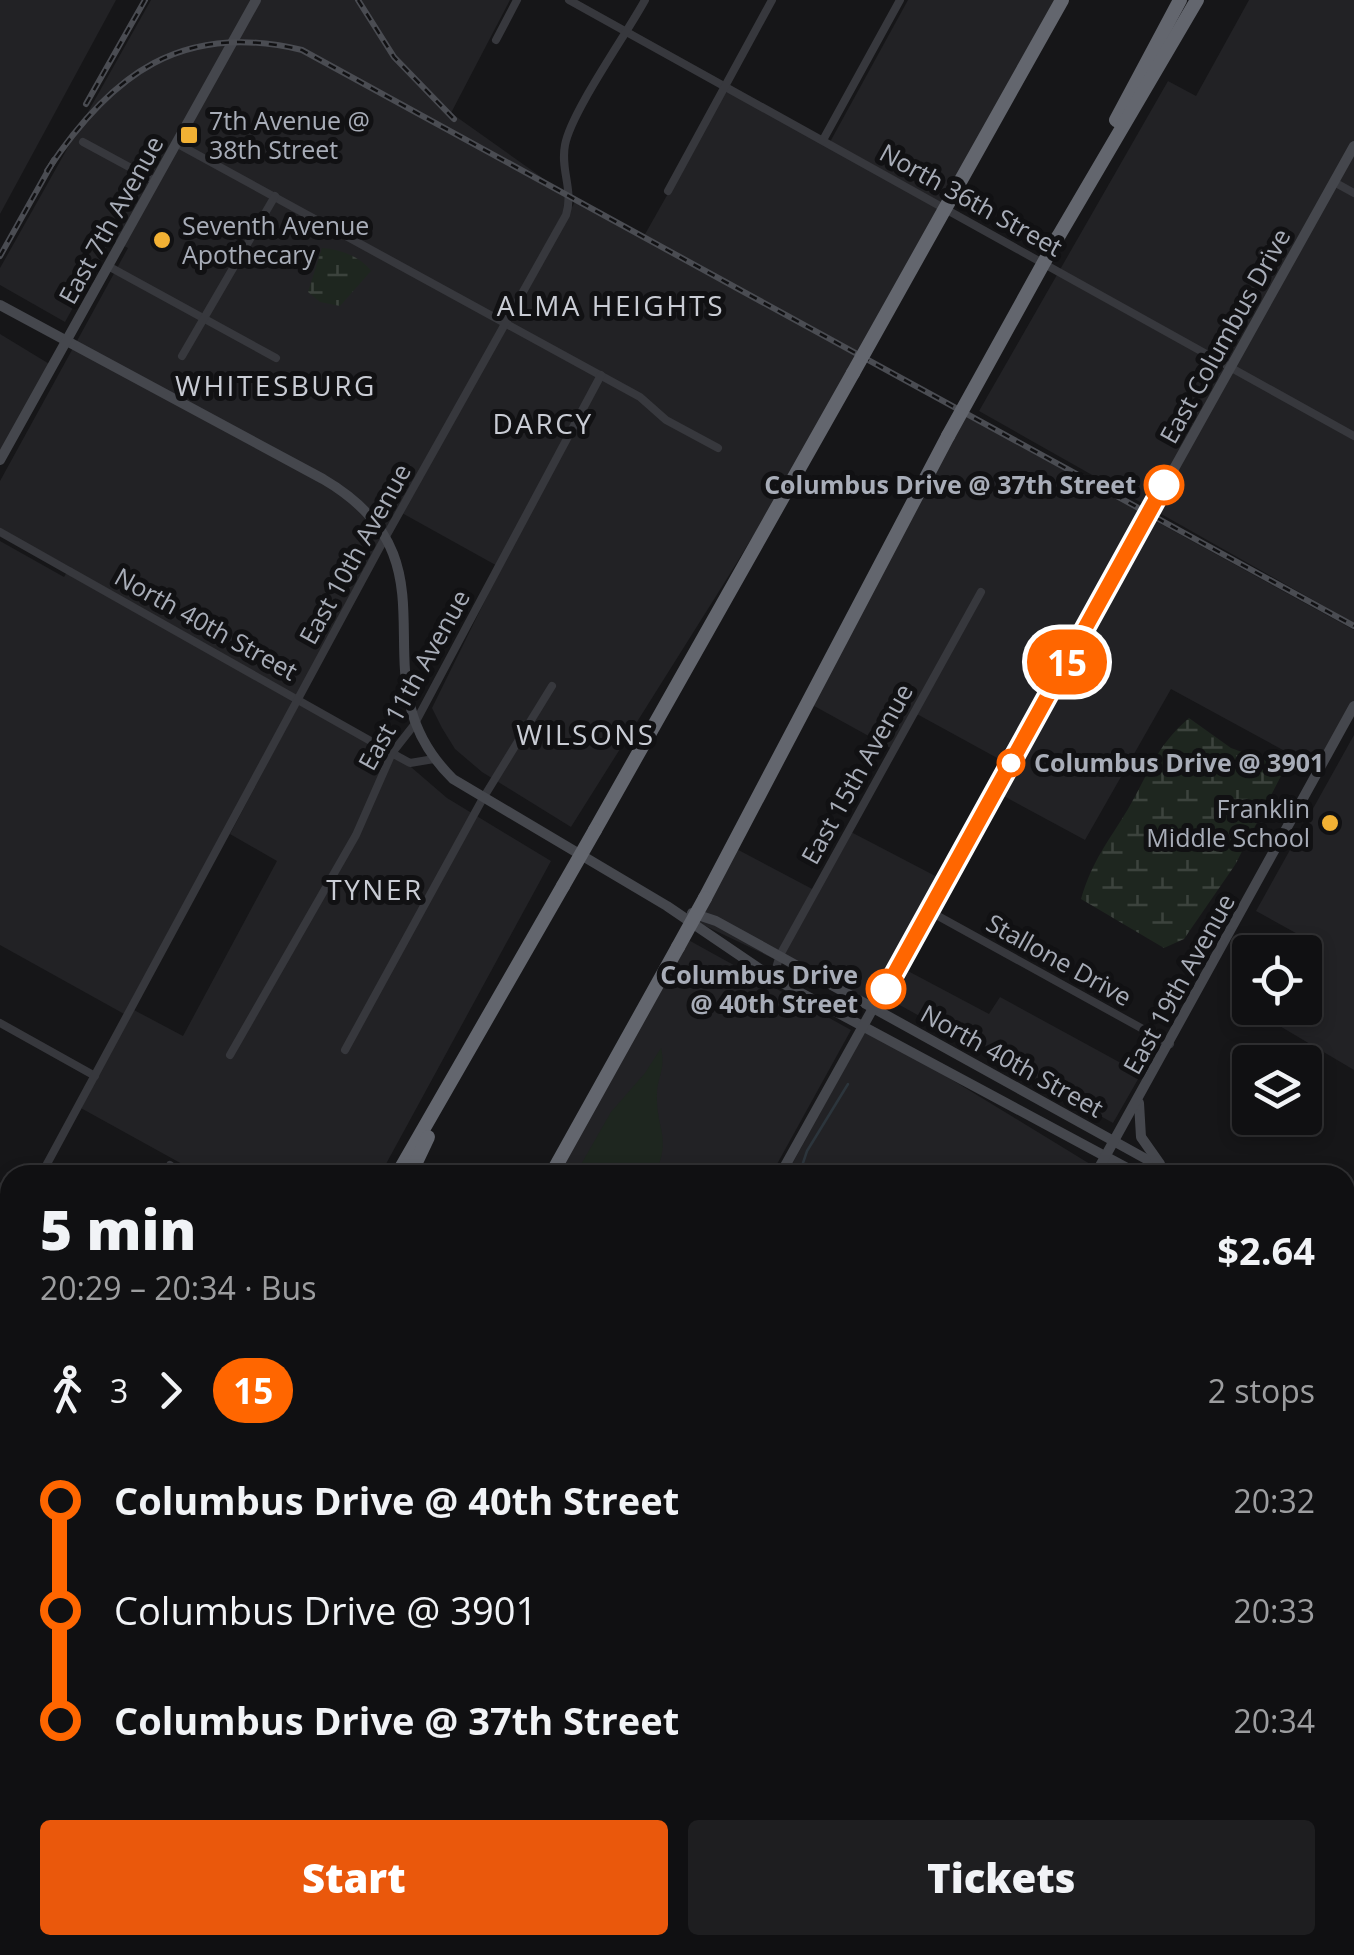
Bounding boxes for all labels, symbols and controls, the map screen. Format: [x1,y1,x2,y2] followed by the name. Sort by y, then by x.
[209,103,370,166] place label: 7th Avenue @ 38th Street
[178,124,200,146] marker: 7th Avenue @ 38th Street
[50,129,170,310] street label: East 7th Avenue
[874,135,1069,263] street label: North 36th Street
[182,208,369,271] place label: Seventh Avenue Apothecary
[1151,222,1297,449] street label: East Columbus Drive
[151,229,173,251] marker: Seventh Avenue Apothecary
[497,286,725,324] district label: ALMA HEIGHTS
[175,366,377,404] district label: WHITESBURG
[492,404,594,442] district label: DARCY
[290,457,418,650] street label: East 10th Avenue
[1145,466,1183,504] marker: Columbus Drive @ 37th Street
[764,467,1136,501] place label: Columbus Drive @ 37th Street
[109,559,304,687] street label: North 40th Street
[349,583,477,776] street label: East 11th Avenue
[1022,630,1112,694] line badge: 15
[1047,639,1087,686] text: 15
[792,677,920,870] street label: East 15th Avenue
[516,715,656,753] district label: WILSONS
[1034,745,1324,779] place label: Columbus Drive @ 3901
[998,750,1024,776] marker: Columbus Drive @ 3901
[1146,791,1310,854] place label: Franklin Middle School
[1319,812,1341,834] marker: Franklin Middle School
[326,870,424,908] district label: TYNER
[1114,887,1242,1080] street label: East 19th Avenue
[981,905,1138,1013] street label: Stallone Drive
[1232,935,1322,1135] map controls
[1232,935,1322,1025] button: locate
[660,957,858,1020] place label: Columbus Drive @ 40th Street
[867,970,905,1008] marker: Columbus Drive @ 40th Street
[915,996,1110,1124] street label: North 40th Street
[1232,1045,1322,1135] button: layers
[40,1191,196,1266] text: 5 min
[1217,1224,1315,1276] text: $2.64
[40,1266,316,1309] text: 20:29 – 20:34 · Bus
[40,1363,95,1418] icon: walk
[143,1363,198,1418] icon: forward
[233,1367,273,1414] text: 15
[110,1369,128,1412] text: 3
[1208,1369,1315,1412] text: 2 stops
[114,1474,679,1526] text: Columbus Drive @ 40th Street
[1233,1479,1315,1522] text: 20:32
[114,1584,537,1636] text: Columbus Drive @ 3901
[1233,1589,1315,1632] text: 20:33
[114,1694,679,1746] text: Columbus Drive @ 37th Street
[1233,1699,1315,1742] text: 20:34
[40,1820,668,1935] button: Start
[688,1820,1315,1935] button: Tickets

